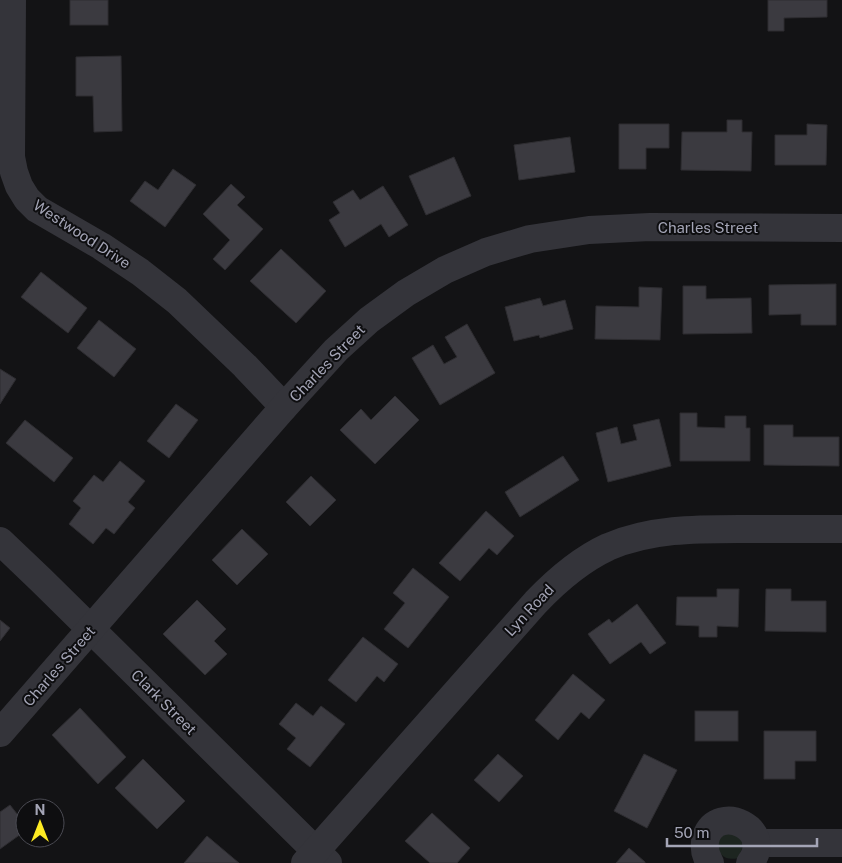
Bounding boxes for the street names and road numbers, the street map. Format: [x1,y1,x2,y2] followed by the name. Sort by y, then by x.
[30,196,134,272] street label: Westwood Drive
[658,219,759,236] street label: Charles Street
[286,321,368,405] street label: Charles Street
[501,581,557,639] street label: Lyn Road
[20,622,99,710] street label: Charles Street
[128,666,200,738] street label: Clark Street

